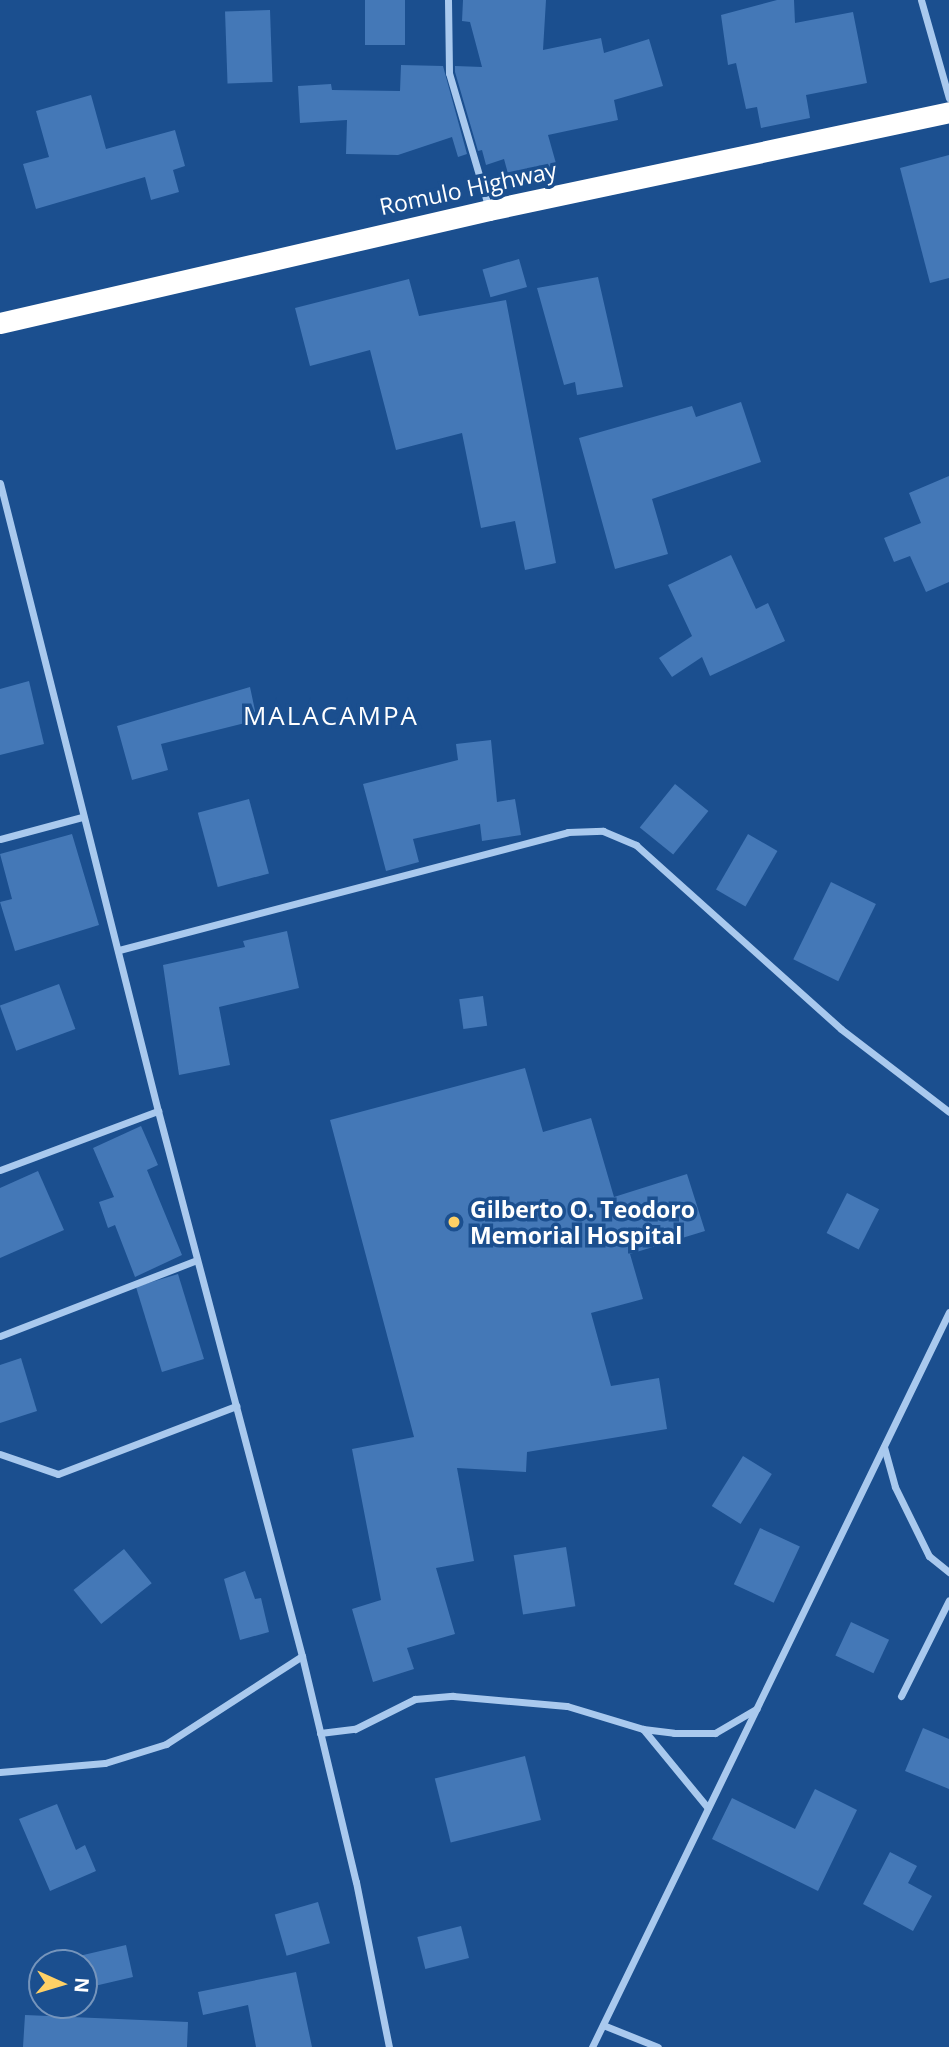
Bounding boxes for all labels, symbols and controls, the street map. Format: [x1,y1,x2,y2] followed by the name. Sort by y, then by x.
[377,156,559,220] street label: Romulo Highway
[244,700,418,732] district label: MALACAMPA
[470,1195,695,1249] place label: Gilberto O. Teodoro Memorial Hospital
[444,1212,464,1232] marker: Gilberto O. Teodoro Memorial Hospital
[28,1949,98,2019] north arrow
[68,1977,95,1994] text: N

